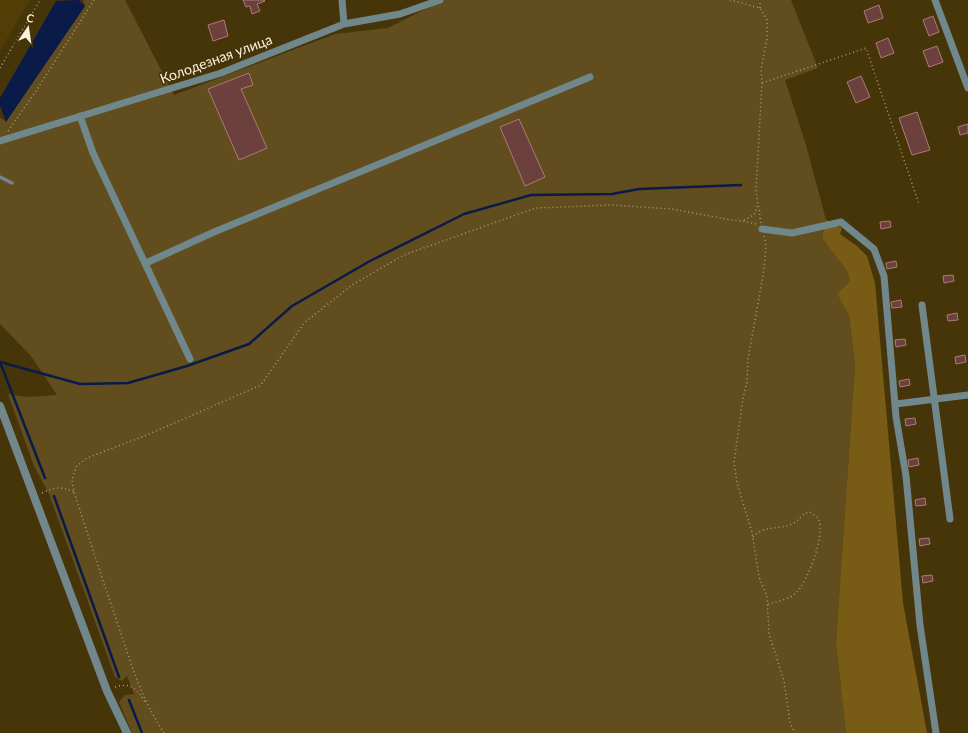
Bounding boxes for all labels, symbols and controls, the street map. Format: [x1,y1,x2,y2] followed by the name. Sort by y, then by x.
[8,8,48,48] north arrow
[25,11,36,25] text: С
[157,30,274,87] street label: Колодезная улица

